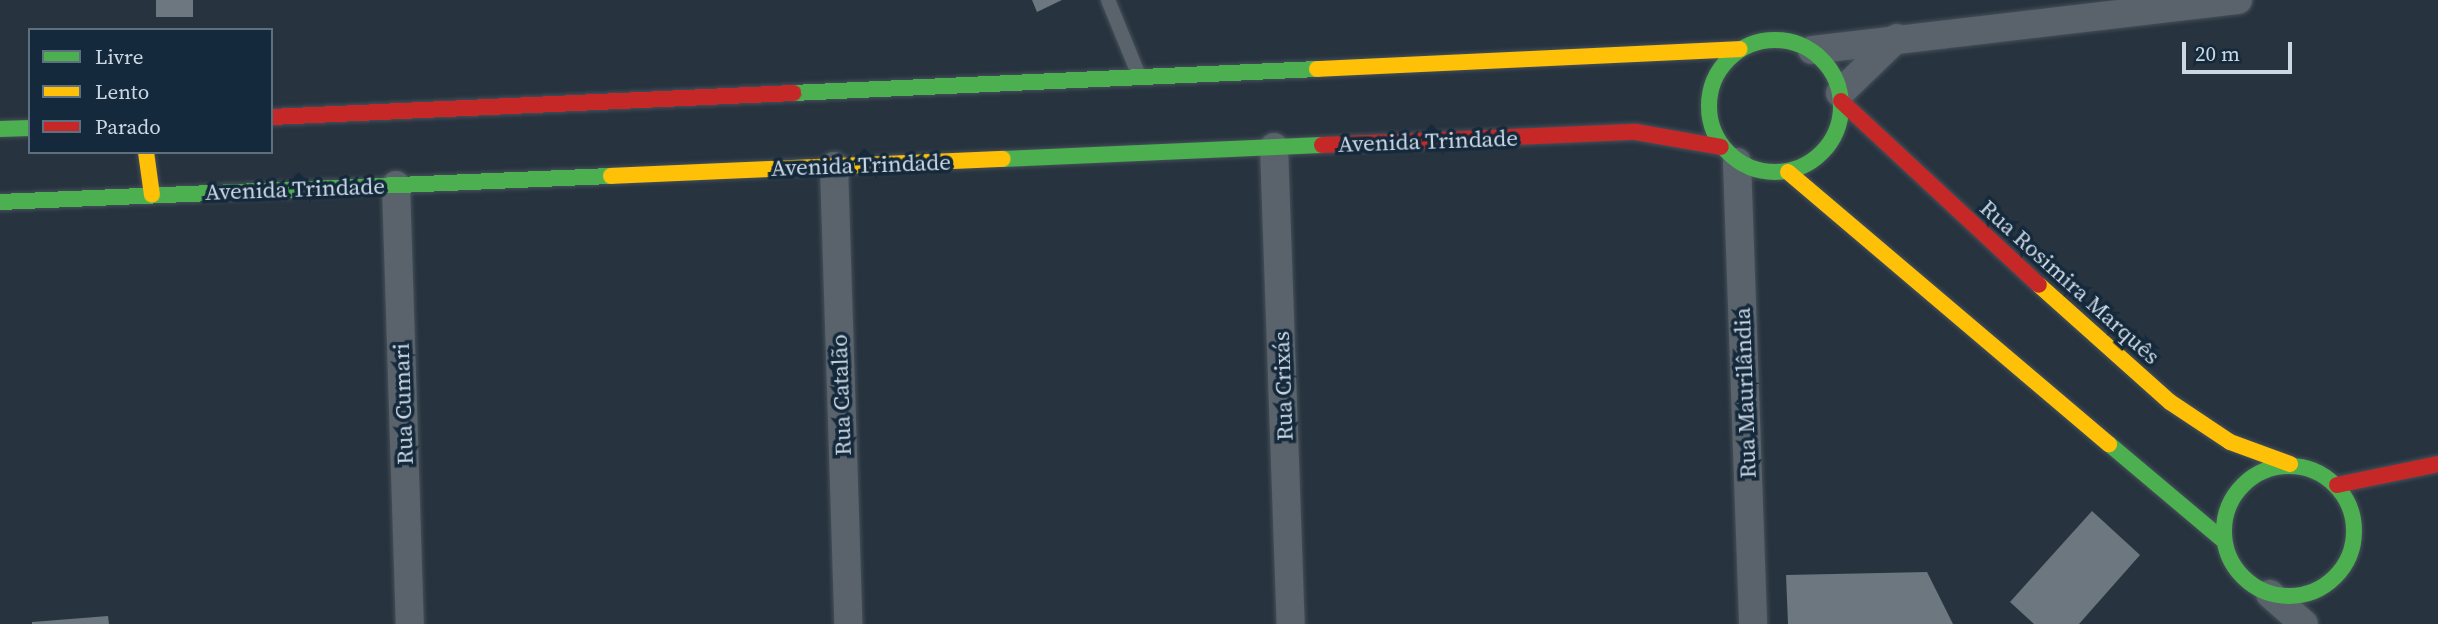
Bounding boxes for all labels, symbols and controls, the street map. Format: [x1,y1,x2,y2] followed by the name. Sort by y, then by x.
[28,28,273,154] legend
[2186,28,2296,72] scale bar
[2195,39,2240,68] text: 20 m
[95,42,143,71] text: Livre
[95,77,149,106] text: Lento
[95,112,161,141] text: Parado
[1337,124,1519,158] street label: Avenida Trindade
[770,148,952,182] street label: Avenida Trindade
[204,172,386,206] street label: Avenida Trindade
[1974,194,2166,370] street label: Rua Rosimira Marquês
[1728,307,1762,479] street label: Rua Maurilândia
[1267,331,1299,441] street label: Rua Crixás
[825,334,857,456] street label: Rua Catalão
[387,343,419,465] street label: Rua Cumari

